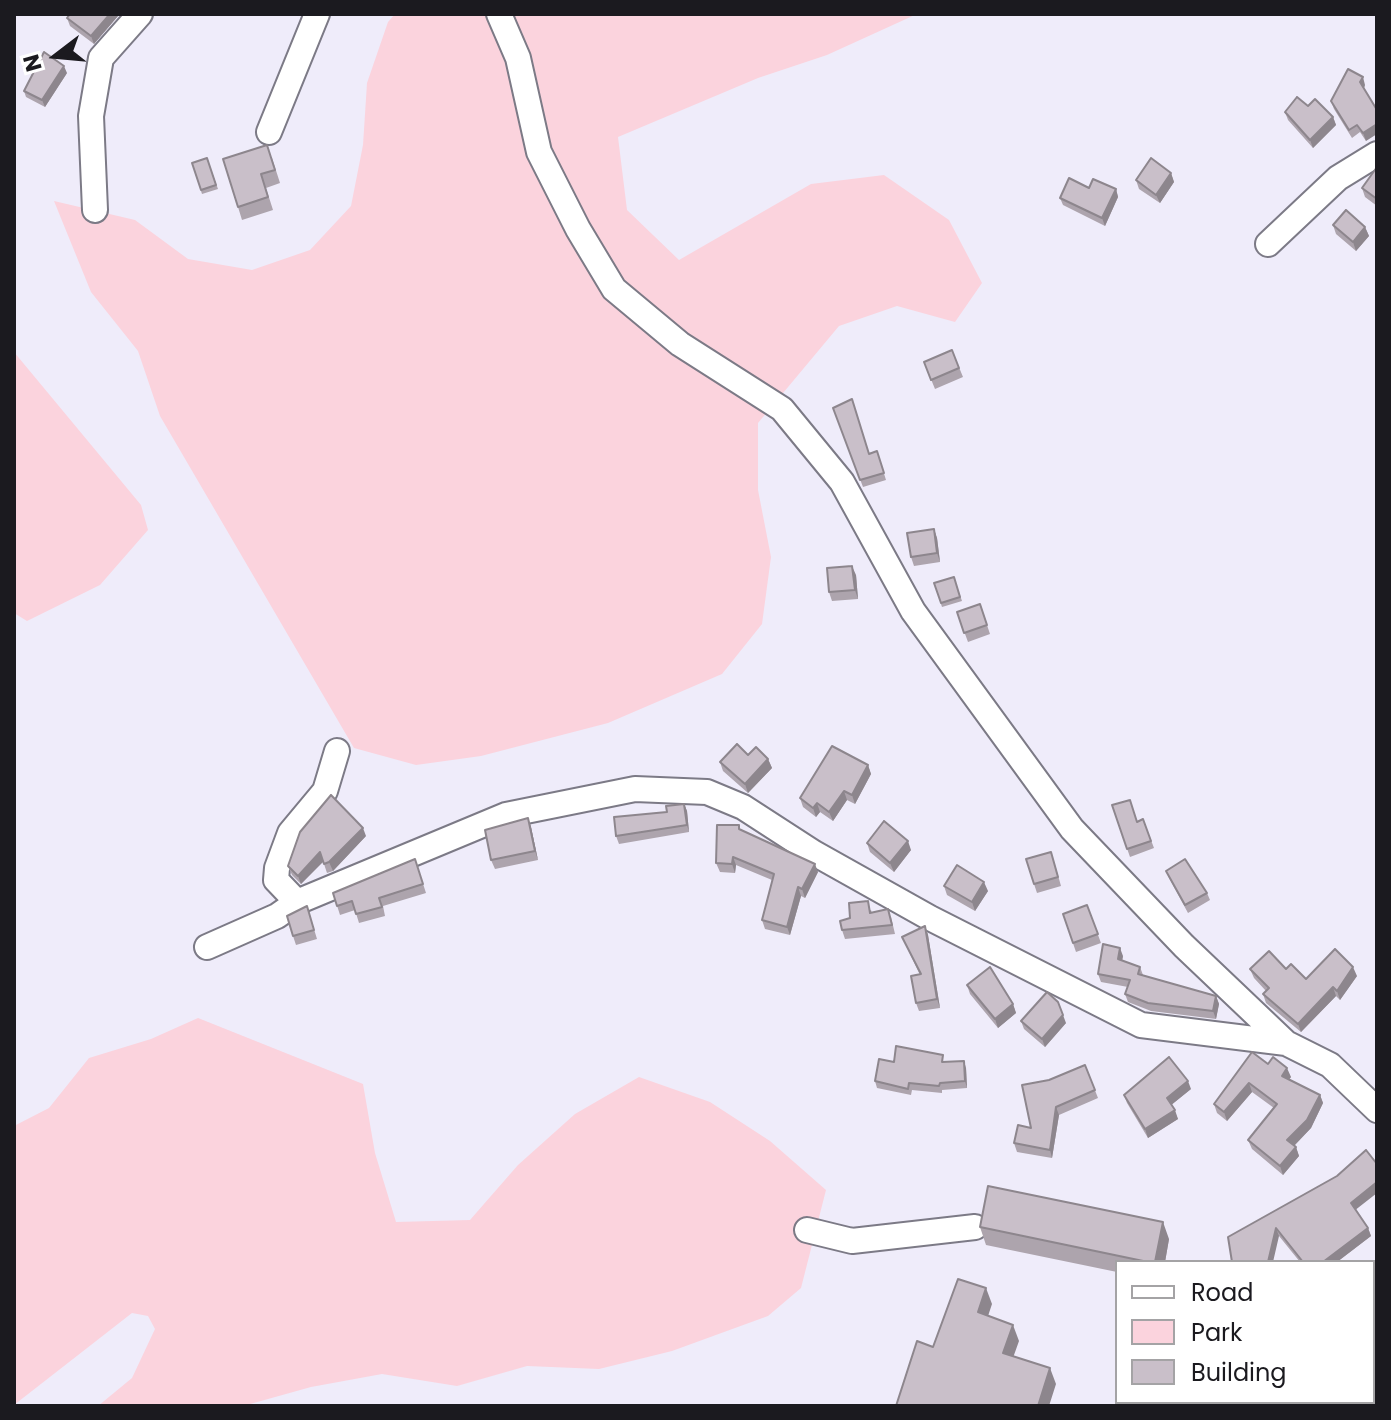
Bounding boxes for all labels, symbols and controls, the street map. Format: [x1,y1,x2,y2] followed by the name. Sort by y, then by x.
[16,16,96,96] north arrow
[15,51,50,75] text: N
[1115,1260,1375,1404] legend
[1191,1276,1253,1309] text: Road
[1191,1316,1242,1349] text: Park
[1191,1356,1287,1389] text: Building

